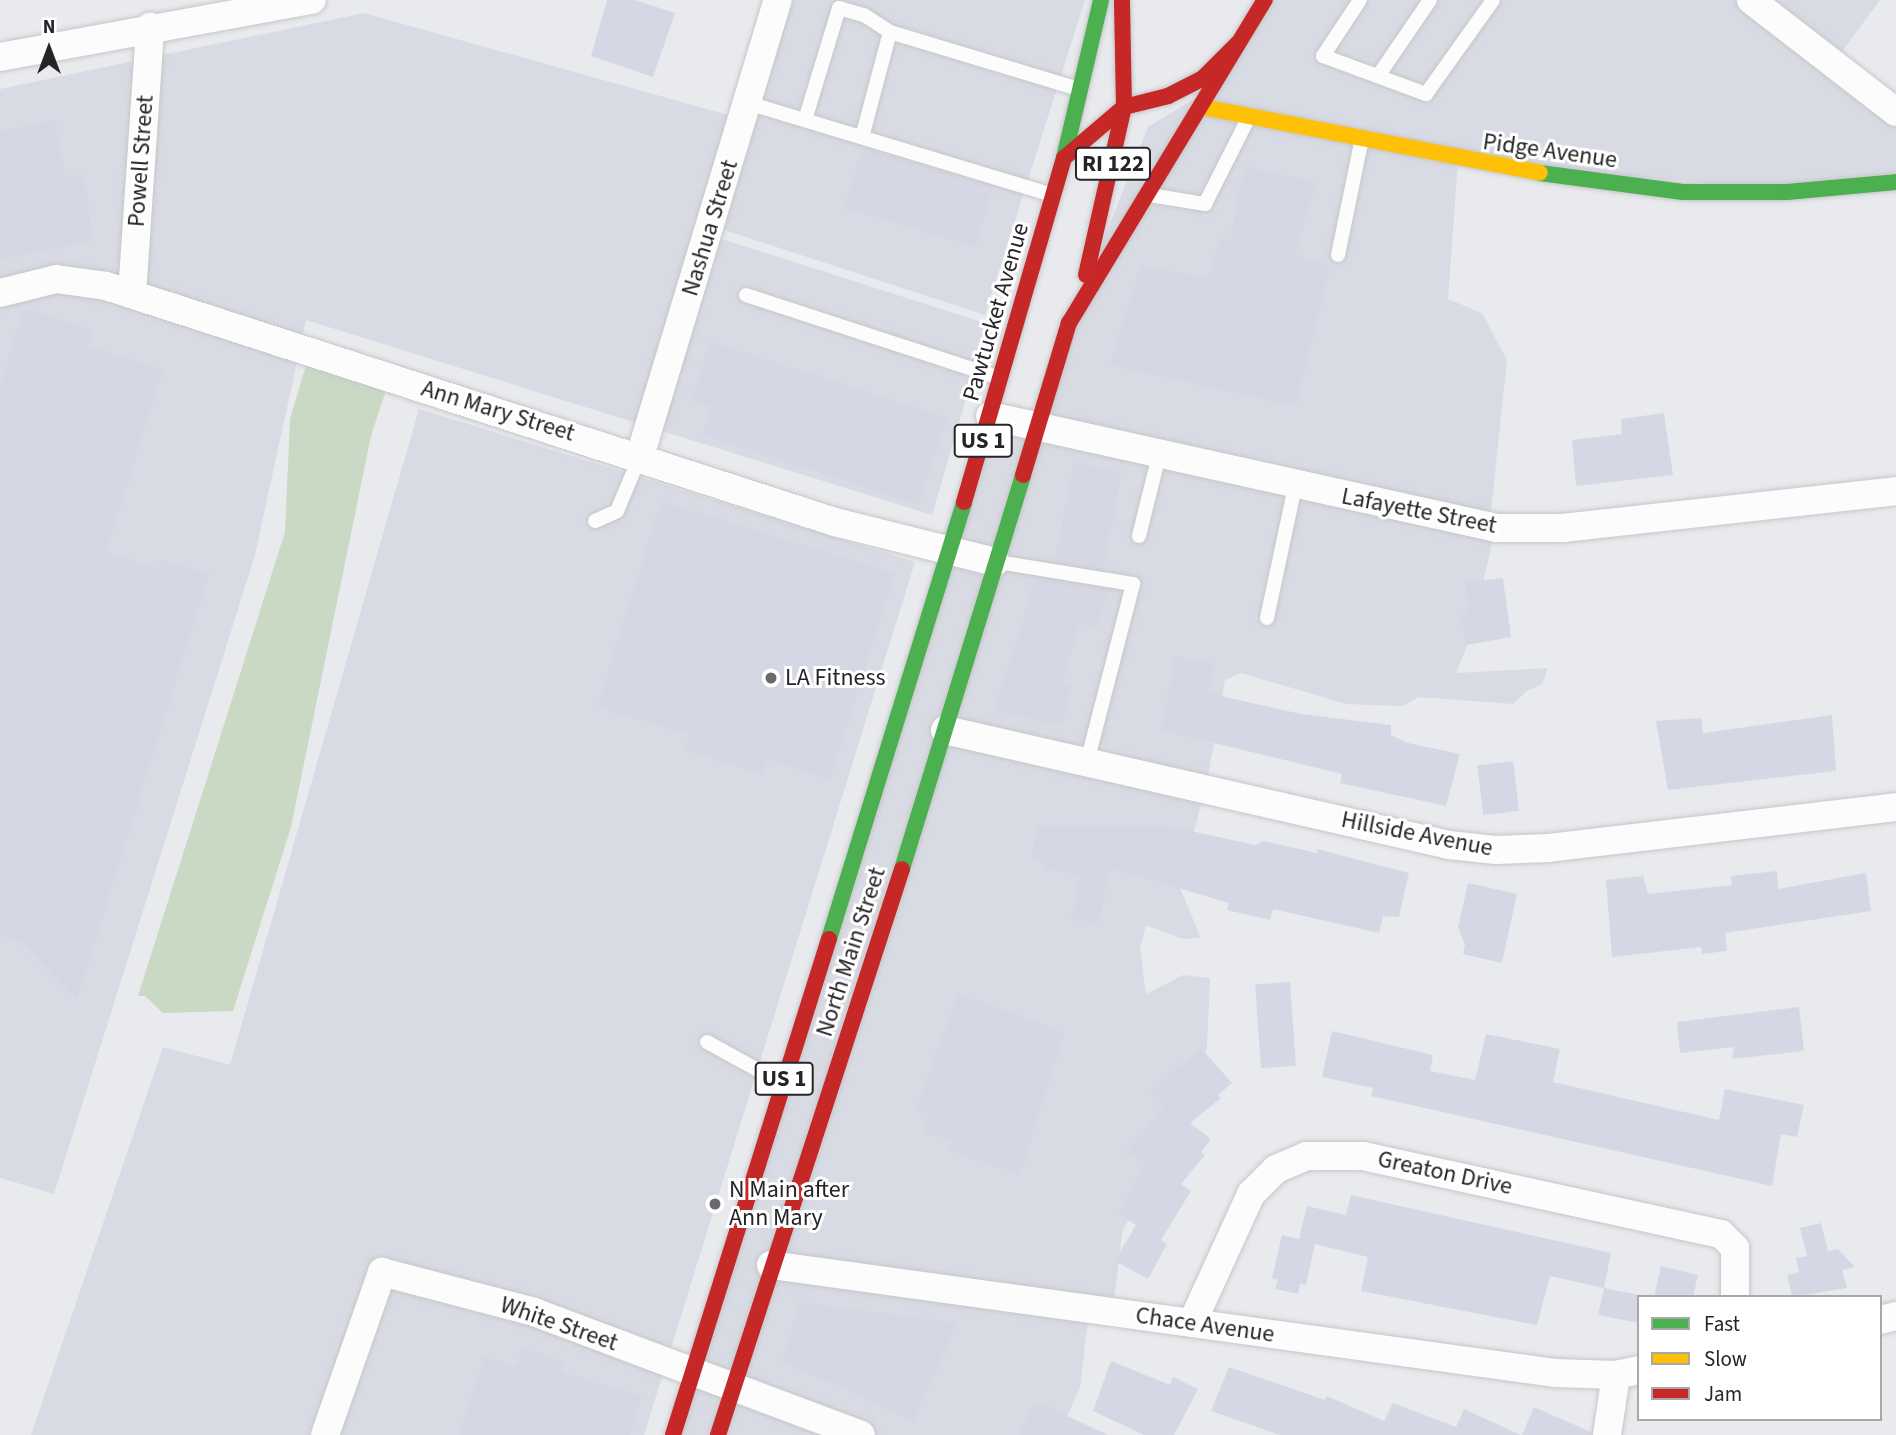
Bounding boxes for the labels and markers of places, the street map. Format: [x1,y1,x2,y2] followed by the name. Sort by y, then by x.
[785,664,886,692] place label: LA Fitness
[763,670,779,686] marker: LA Fitness
[729,1176,849,1232] place label: N Main after Ann Mary
[707,1196,723,1212] marker: N Main after Ann Mary

